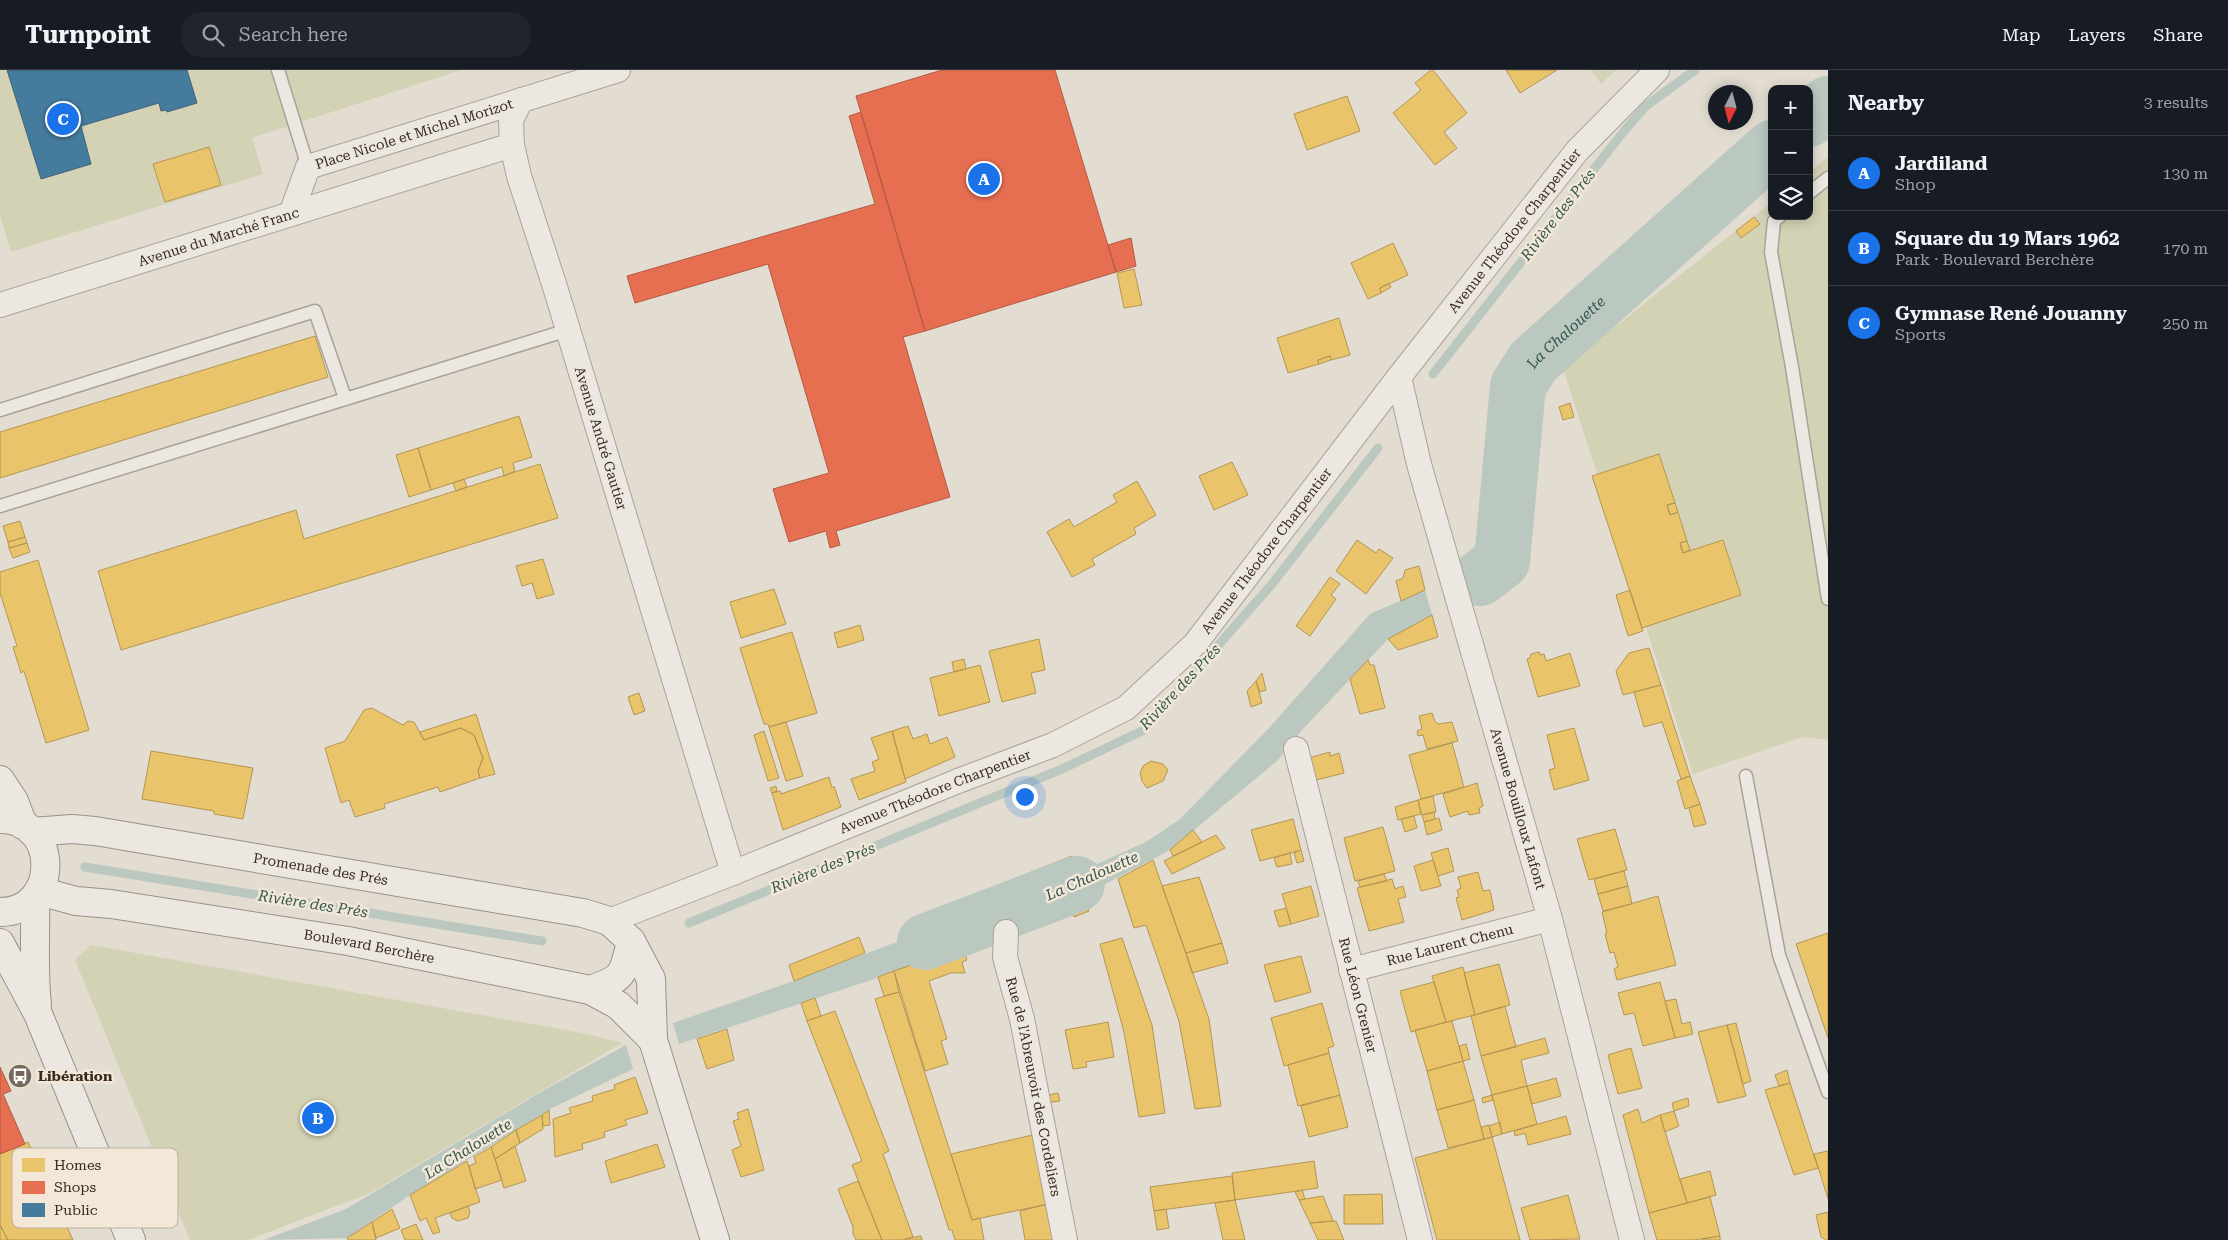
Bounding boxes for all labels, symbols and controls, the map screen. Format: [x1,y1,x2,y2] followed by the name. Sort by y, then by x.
[181,12,531,57] search box
[25,21,151,49] text: Turnpoint
[199,21,227,49] icon: search
[239,23,348,46] text: Search here
[2002,24,2041,45] text: Map
[2069,24,2125,45] text: Layers
[2153,24,2203,45] text: Share
[1708,85,1753,130] north arrow
[1768,85,1813,220] map controls
[1768,85,1813,130] button: +
[1848,91,1924,115] text: Nearby
[2144,93,2208,112] text: 3 results
[313,95,515,172] street label: Place Nicole et Michel Morizot
[47,100,79,138] pin: C
[1768,130,1813,175] button: −
[1445,145,1584,316] street label: Avenue Théodore Charpentier
[1895,152,1988,175] text: Jardiland
[968,160,1000,198] pin: A
[1858,164,1870,183] text: A
[2162,164,2208,183] text: 130 m
[1516,166,1599,265] water label: Rivière des Prés
[1768,175,1813,220] button: layers
[1895,175,1936,194] text: Shop
[136,204,301,269] street label: Avenue du Marché Franc
[1895,227,2120,250] text: Square du 19 Mars 1962
[1858,239,1870,258] text: B
[2162,239,2208,258] text: 170 m
[1895,250,2094,269] text: Park · Boulevard Berchère
[1522,292,1609,372] water label: La Chalouette
[1895,302,2127,325] text: Gymnase René Jouanny
[1858,314,1870,333] text: C
[2162,314,2208,333] text: 250 m
[1895,325,1946,344] text: Sports
[572,365,630,512] street label: Avenue André Gautier
[1198,464,1335,637] street label: Avenue Théodore Charpentier
[1135,640,1224,734] water label: Rivière des Prés
[1487,726,1549,891] street label: Avenue Bouilloux Lafont
[837,746,1033,837] street label: Avenue Théodore Charpentier
[1012,784,1038,810] your location
[767,839,878,897] water label: Rivière des Prés
[1042,847,1141,905] water label: La Chalouette
[252,850,390,888] street label: Promenade des Prés
[256,886,369,922] water label: Rivière des Prés
[1385,921,1515,969] street label: Rue Laurent Chenu
[303,926,436,966] street label: Boulevard Berchère
[1336,936,1381,1055] street label: Rue Léon Grenier
[1003,975,1064,1198] street label: Rue de l'Abreuvoir des Cordeliers
[7,1063,33,1089] bus stop icon: Libération
[38,1068,113,1084] place label: Libération
[302,1099,334,1137] pin: B
[420,1115,515,1184] water label: La Chalouette
[12,1148,178,1228] legend
[54,1157,102,1173] text: Homes
[54,1179,97,1195] text: Shops
[54,1202,98,1218] text: Public

